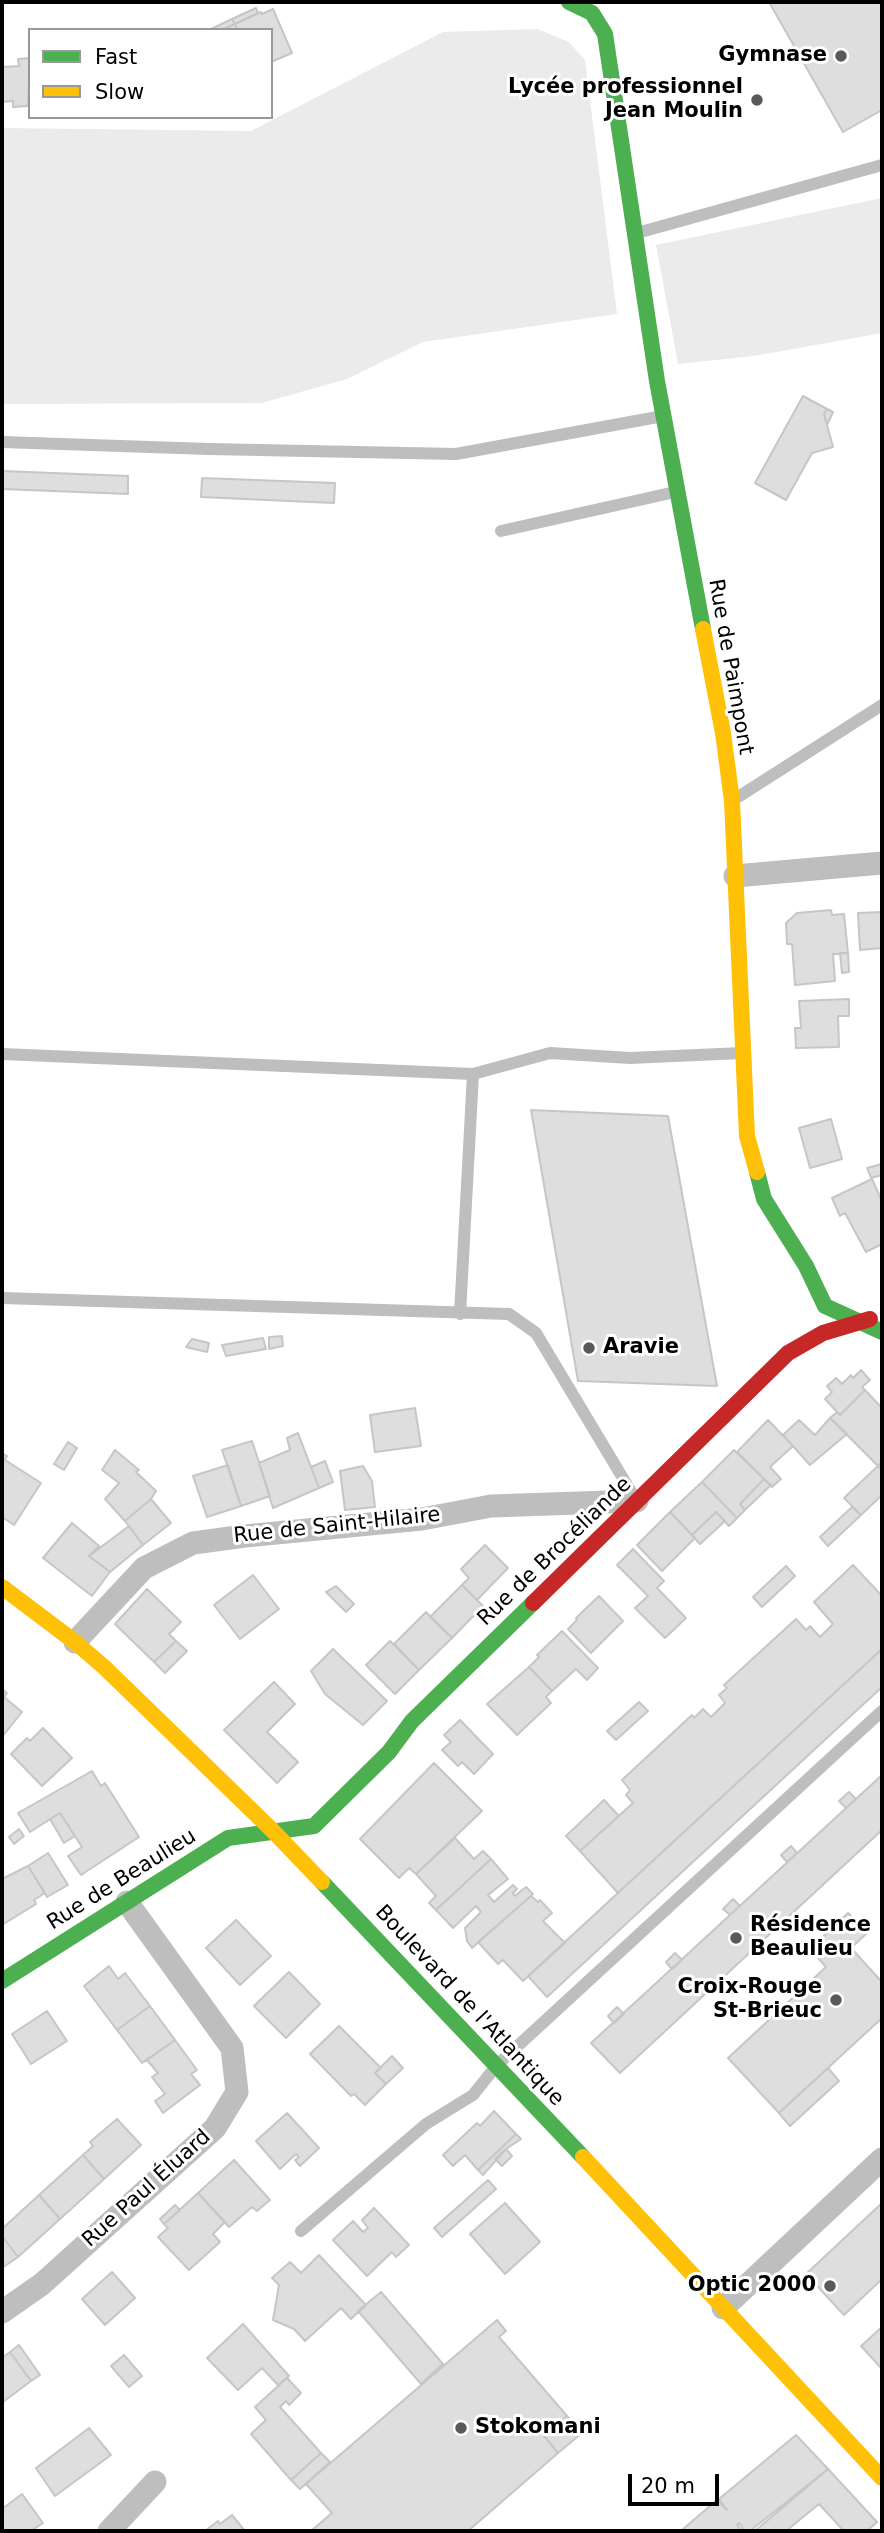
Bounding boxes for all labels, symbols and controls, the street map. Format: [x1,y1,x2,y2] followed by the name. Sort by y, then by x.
[28,28,273,119] legend
[718,43,827,69] place label: Gymnase
[95,45,137,69] text: Fast
[833,48,849,64] marker: Gymnase
[508,75,743,125] place label: Lycée professionnel Jean Moulin
[95,80,144,104] text: Slow
[749,92,765,108] marker: Lycée professionnel Jean Moulin
[702,577,758,757] street label: Rue de Paimpont
[603,1335,679,1361] place label: Aravie
[581,1340,597,1356] marker: Aravie
[473,1472,637,1632] street label: Rue de Brocéliande
[232,1503,442,1549] street label: Rue de Saint-Hilaire
[43,1824,201,1936] street label: Rue de Beaulieu
[369,1900,569,2112] street label: Boulevard de l'Atlantique
[750,1913,871,1963] place label: Résidence Beaulieu
[728,1930,744,1946] marker: Résidence Beaulieu
[678,1975,822,2025] place label: Croix-Rouge St-Brieuc
[828,1992,844,2008] marker: Croix-Rouge St-Brieuc
[78,2125,216,2253] street label: Rue Paul Éluard
[688,2273,816,2299] place label: Optic 2000
[822,2278,838,2294] marker: Optic 2000
[475,2415,601,2441] place label: Stokomani
[453,2420,469,2436] marker: Stokomani
[632,2460,723,2504] scale bar
[641,2474,695,2498] text: 20 m

